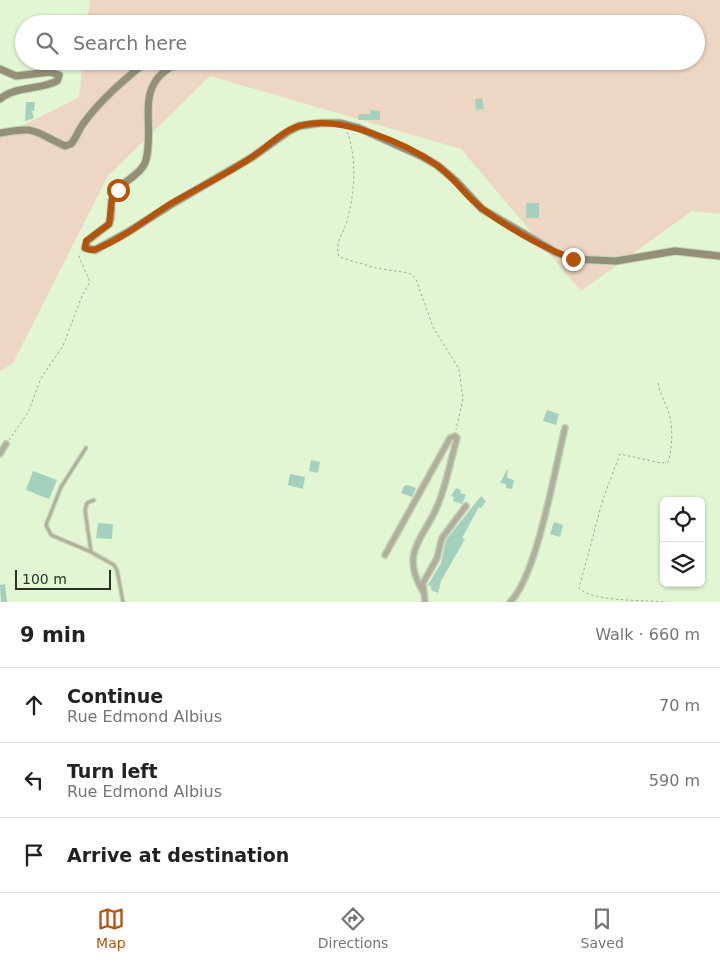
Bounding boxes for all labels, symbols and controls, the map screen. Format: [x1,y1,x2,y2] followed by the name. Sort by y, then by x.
[15,15,705,70] search box
[33,29,61,57] icon: search
[73,32,187,54] text: Search here
[107,179,130,202] route start
[562,248,585,271] route end
[660,497,705,587] map controls
[660,497,705,542] button: locate
[660,542,705,587] button: layers
[15,567,111,590] scale bar
[22,571,67,587] text: 100 m
[20,623,86,647] text: 9 min
[595,625,700,644] text: Walk · 660 m
[67,685,163,707] text: Continue
[20,691,48,719] icon: ahead
[659,696,700,715] text: 70 m
[67,707,222,726] text: Rue Edmond Albius
[67,760,158,782] text: Turn left
[20,766,48,794] icon: left
[649,771,700,790] text: 590 m
[67,782,222,801] text: Rue Edmond Albius
[20,841,48,869] icon: arrive
[67,844,289,866] text: Arrive at destination
[96,905,126,951] tab: Map
[318,905,388,951] tab: Directions
[581,905,624,951] tab: Saved

